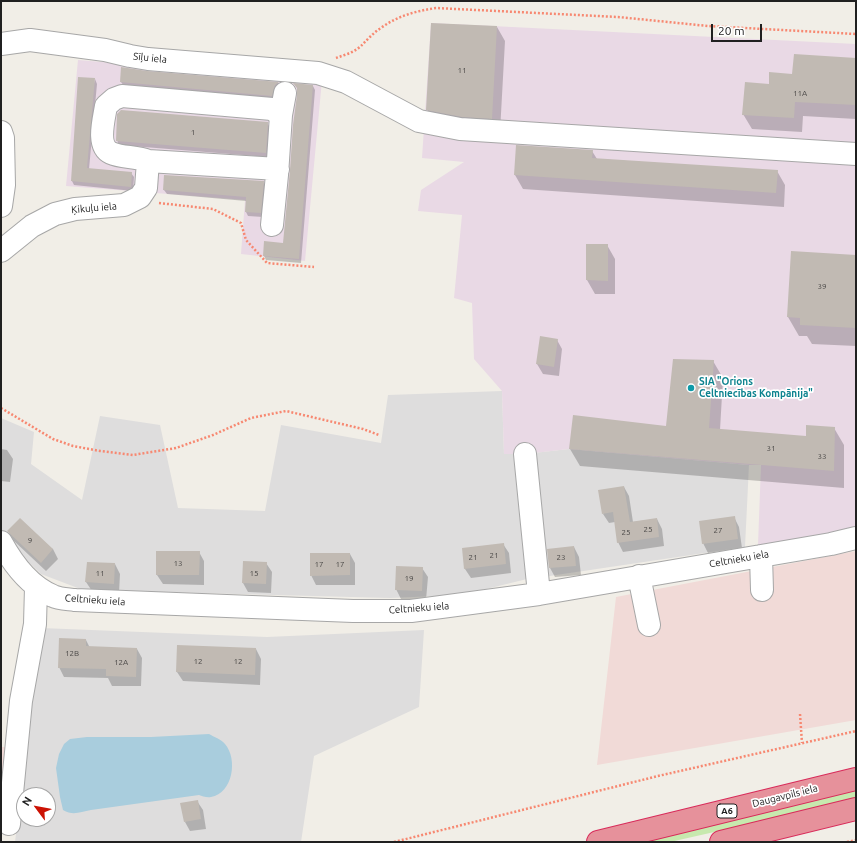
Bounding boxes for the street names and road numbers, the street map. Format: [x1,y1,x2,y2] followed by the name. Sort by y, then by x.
[132,50,168,66] street label: Sīļu iela
[71,200,117,216] street label: Ķikuļu iela
[708,548,770,570] street label: Celtnieku iela
[64,592,126,608] street label: Celtnieku iela
[388,600,450,616] street label: Celtnieku iela
[751,782,819,810] street label: Daugavpils iela
[717,804,737,818] road number: A6

